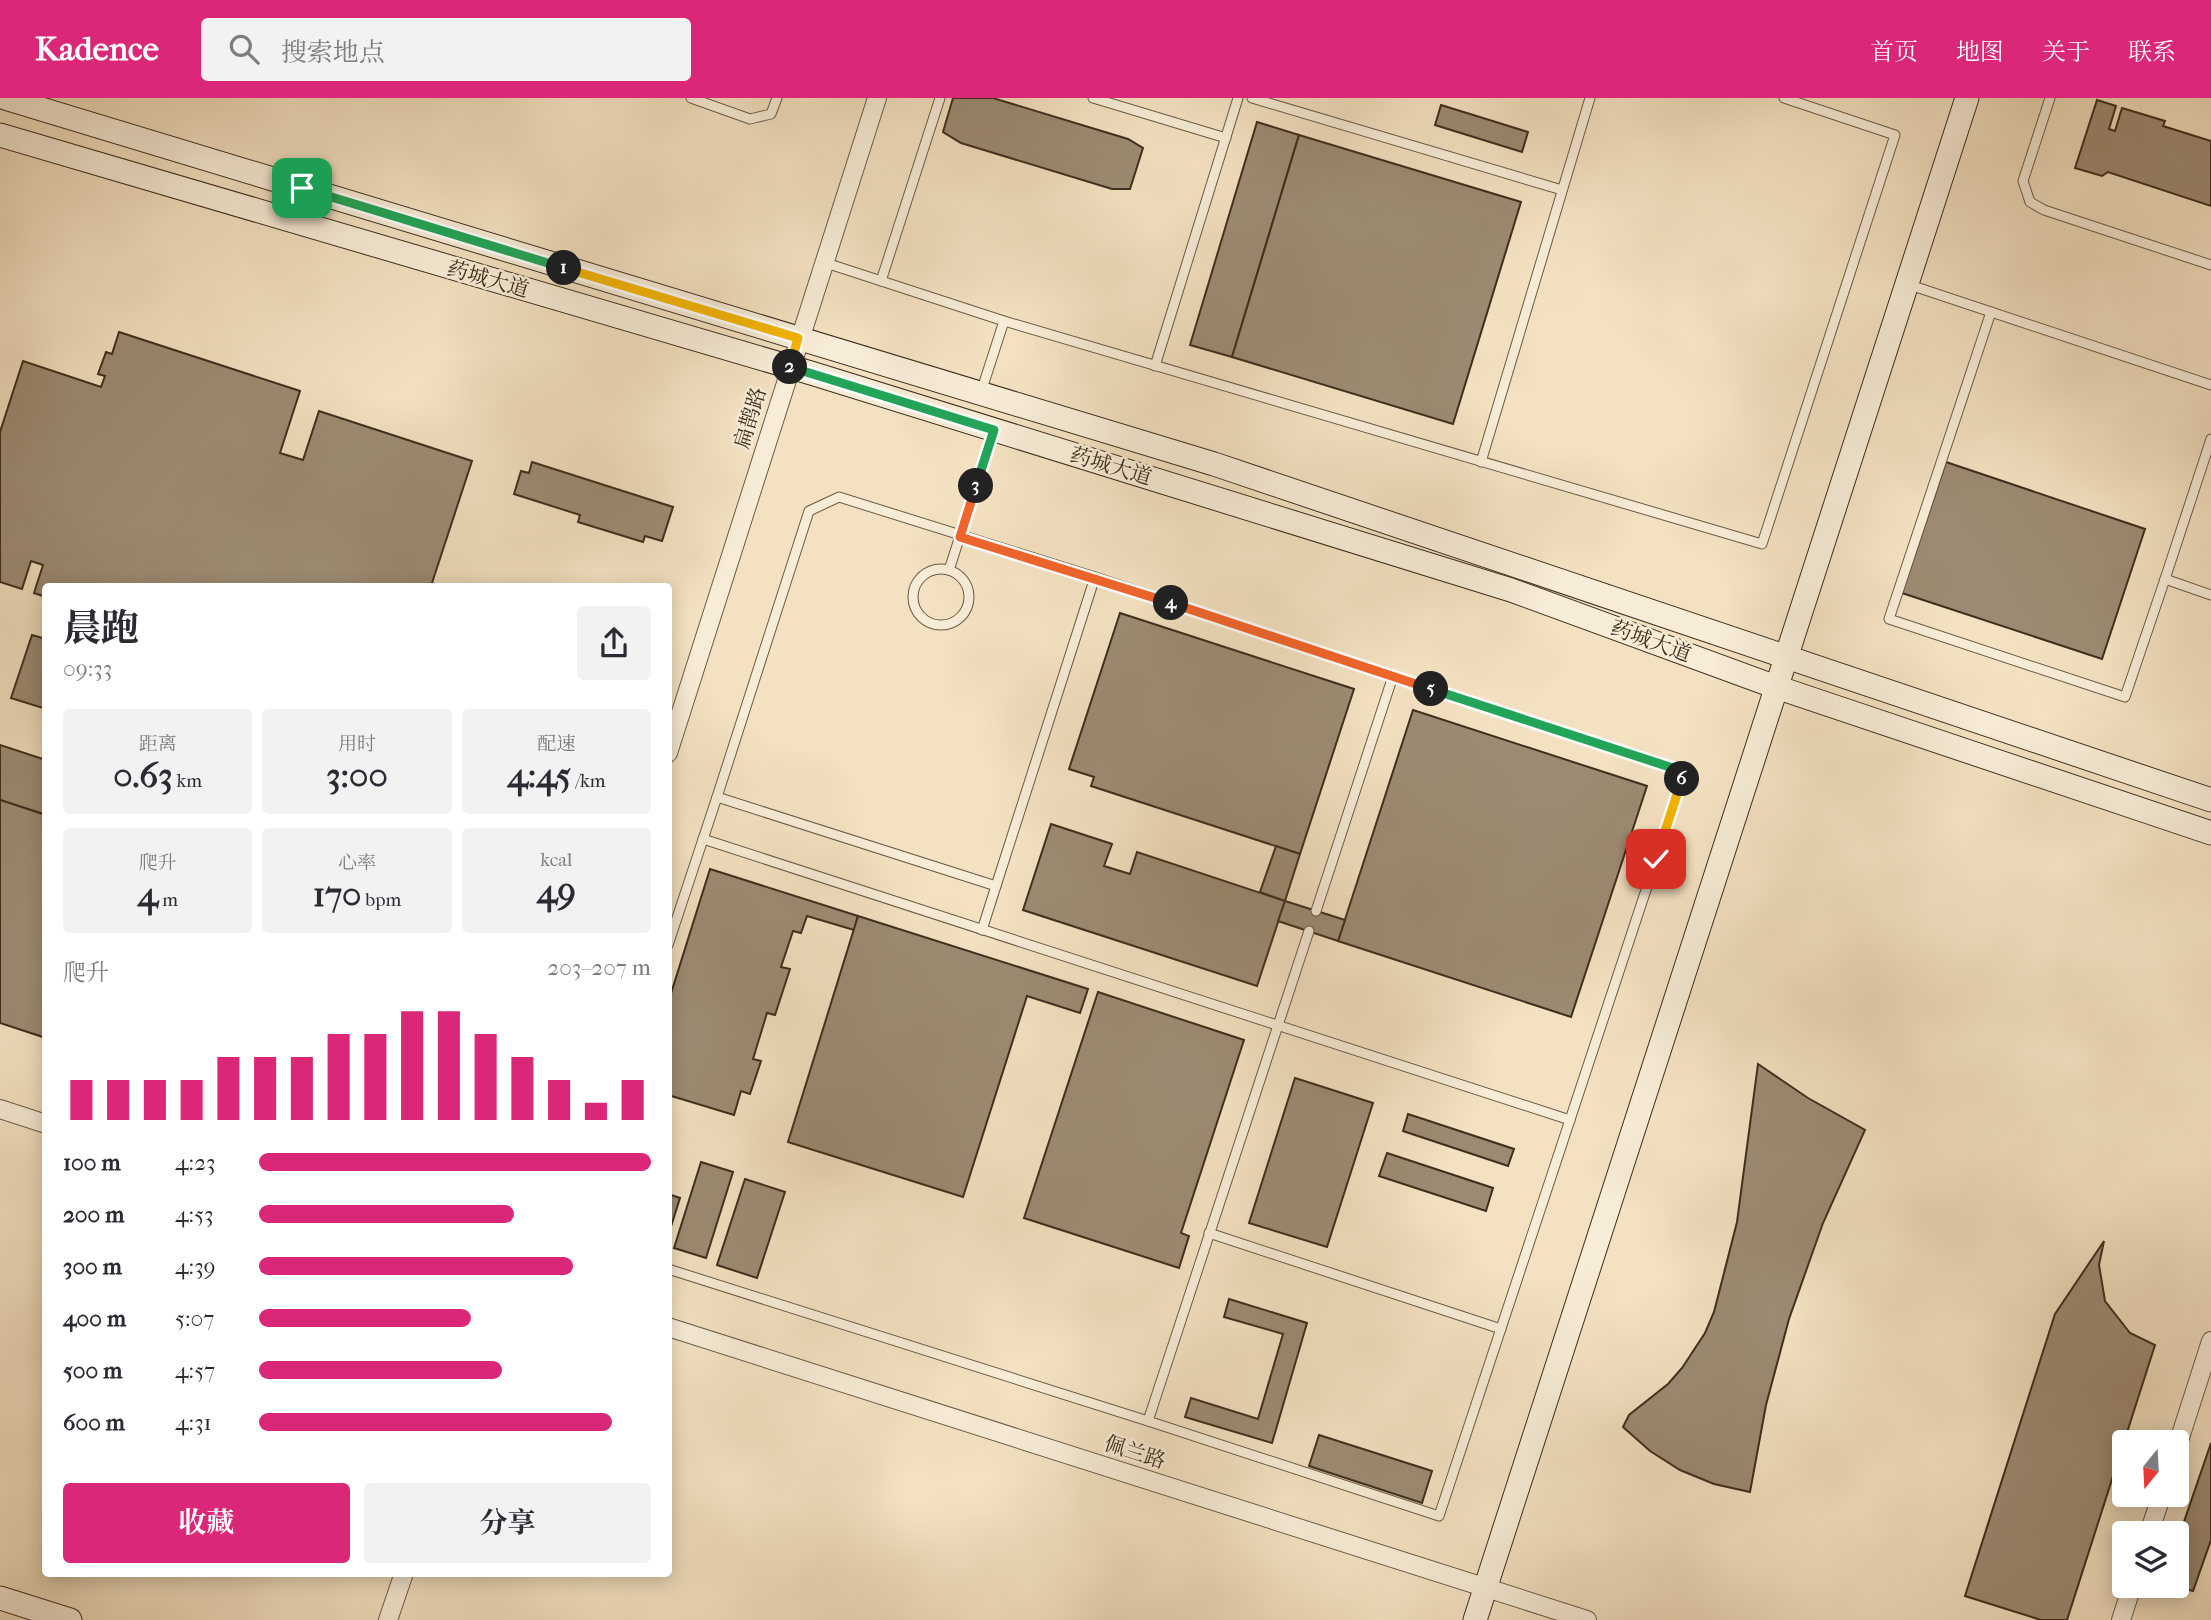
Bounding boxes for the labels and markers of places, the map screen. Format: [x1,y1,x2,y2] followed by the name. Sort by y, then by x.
[272,158,332,218] pin
[546,250,582,286] pin: 1
[772,350,808,384] pin: 2
[958,468,993,504] pin: 3
[1154,586,1188,620] pin: 4
[1414,672,1448,706] pin: 5
[1664,762,1700,796] pin: 6
[1626,829,1686,889] pin

